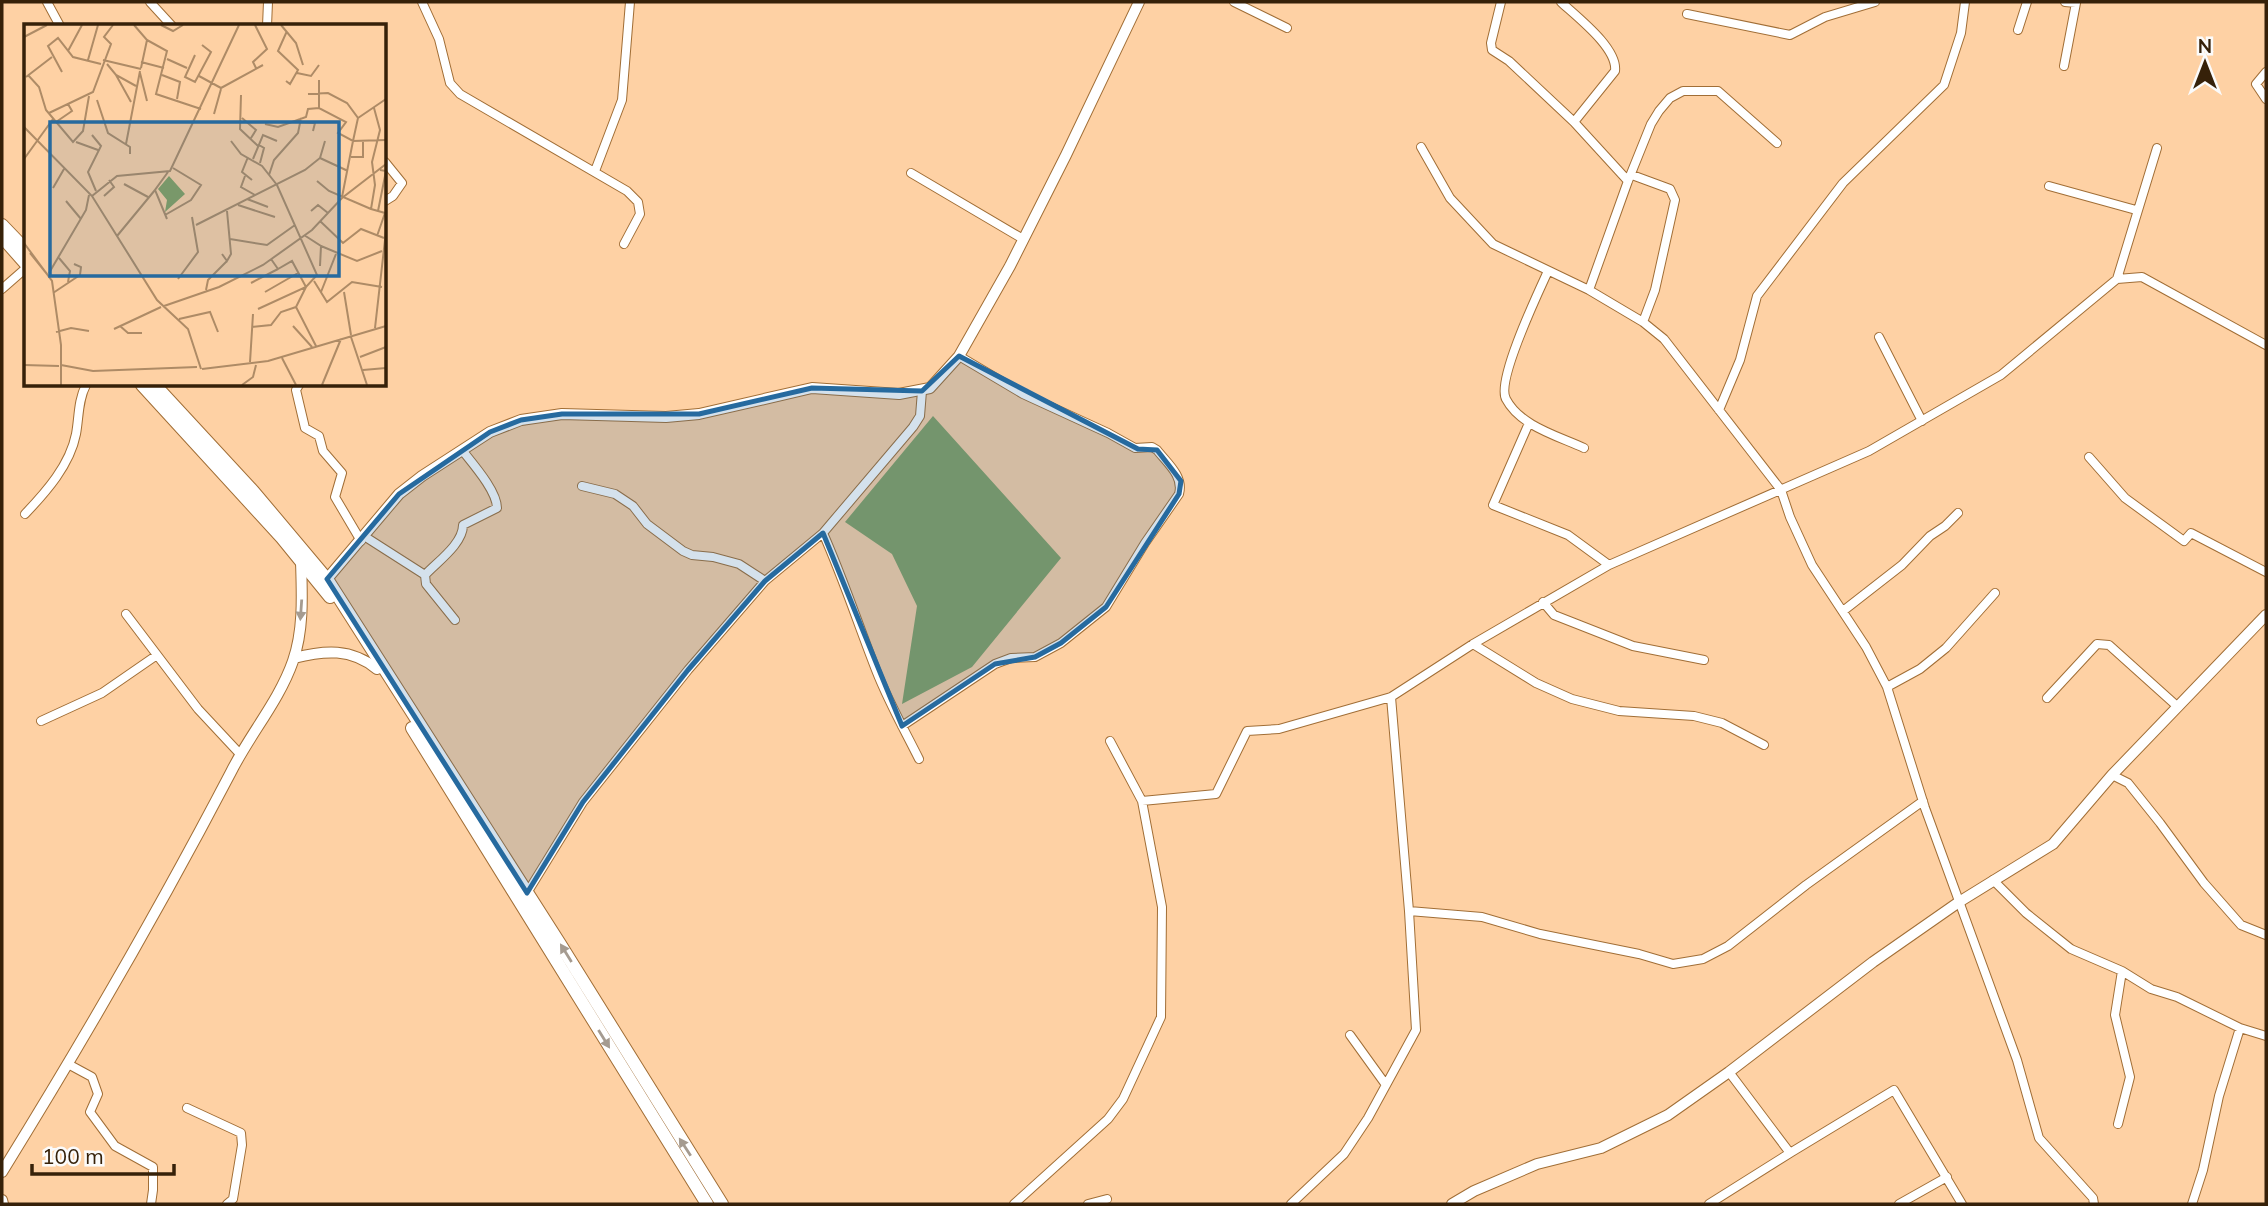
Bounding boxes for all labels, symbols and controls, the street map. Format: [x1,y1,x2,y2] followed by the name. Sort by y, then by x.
[24,24,387,387] inset map
[2170,28,2240,98] north arrow
[2198,34,2212,58] text: N
[295,599,306,621] one-way arrow
[559,944,572,963] one-way arrow
[598,1029,610,1048] one-way arrow
[32,1132,173,1176] scale bar
[678,1137,691,1156] one-way arrow
[42,1143,104,1169] text: 100 m

